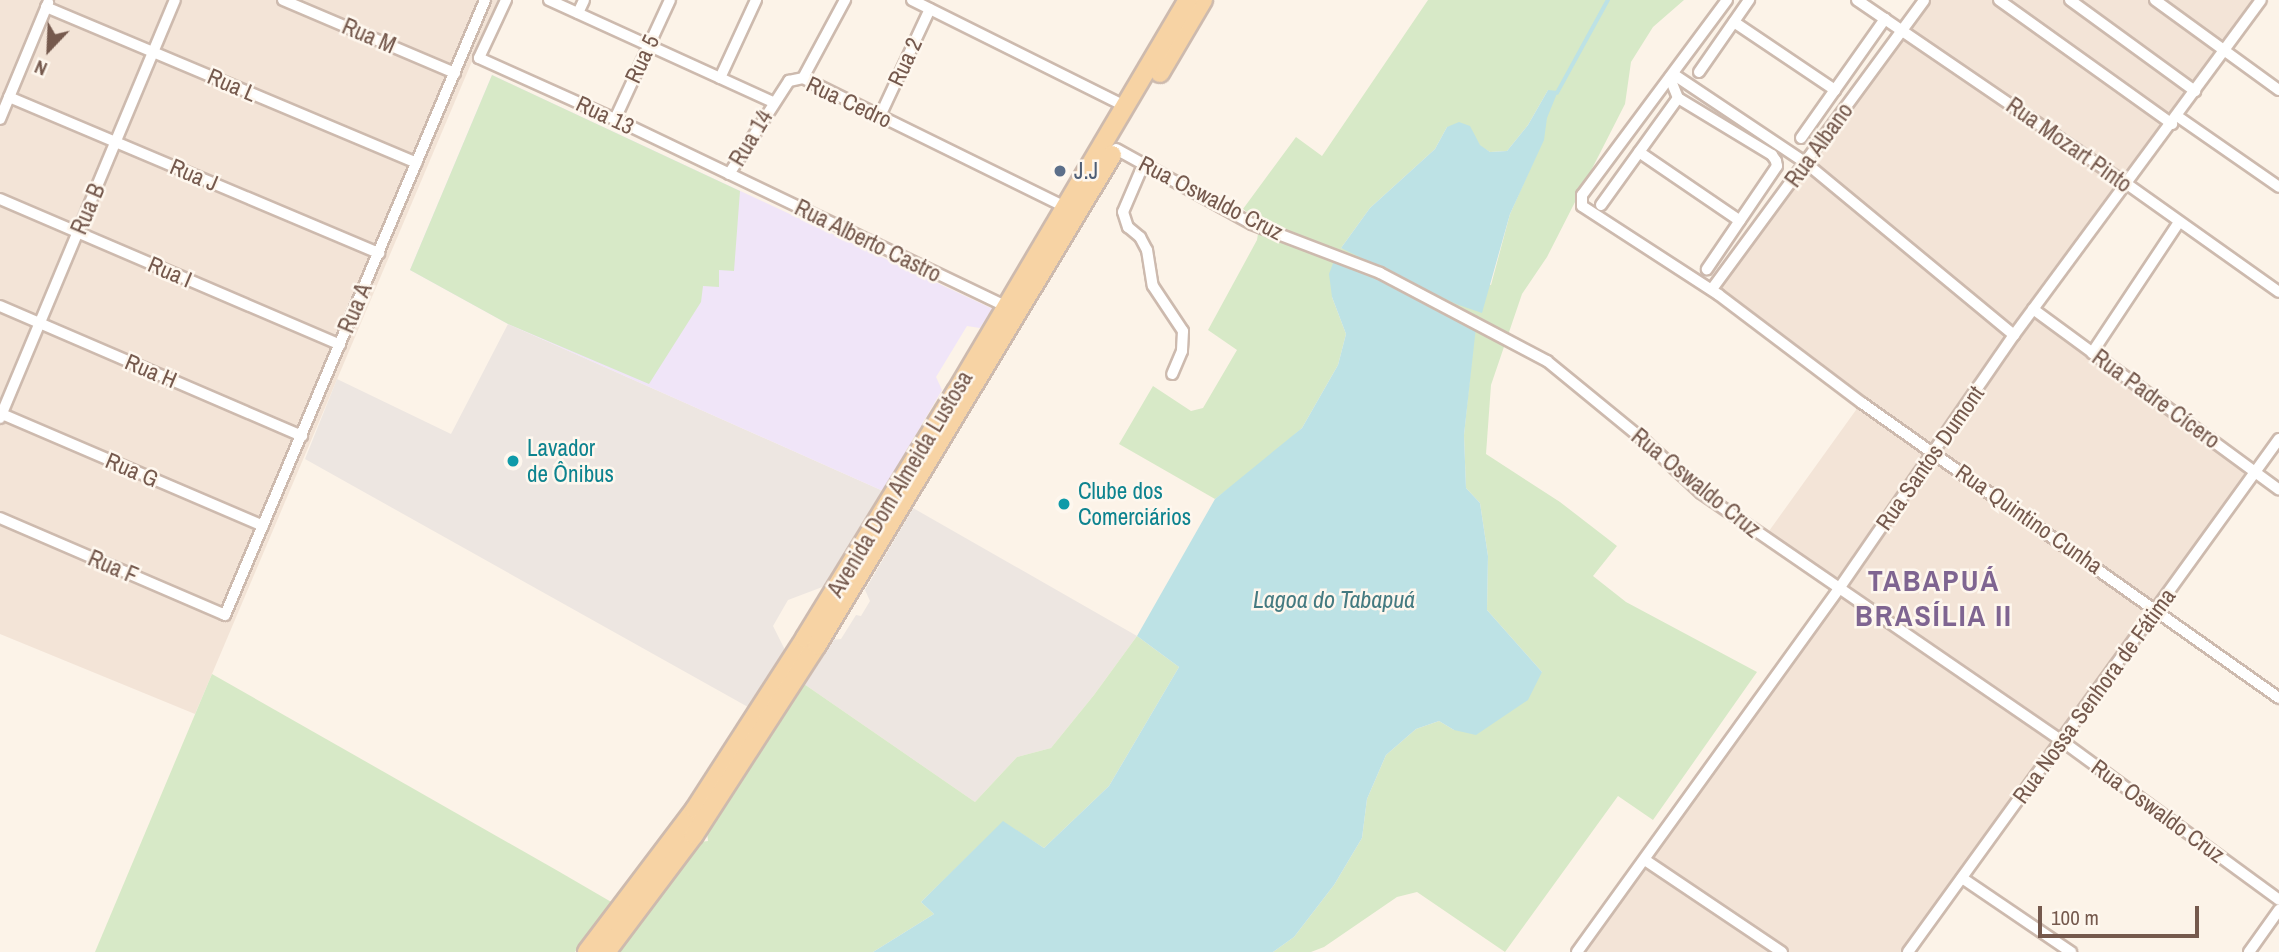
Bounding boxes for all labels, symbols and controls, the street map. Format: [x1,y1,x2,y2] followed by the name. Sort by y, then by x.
[338,12,400,60] street label: Rua M
[14,14,84,84] north arrow
[619,30,665,88] street label: Rua 5
[882,33,928,91] street label: Rua 2
[31,54,51,82] text: N
[203,62,261,108] street label: Rua L
[802,70,896,134] street label: Rua Cedro
[572,90,638,140] street label: Rua 13
[2001,92,2137,198] street label: Rua Mozart Pinto
[1779,97,1859,193] street label: Rua Albano
[724,105,778,171] street label: Rua 14
[1134,150,1288,246] street label: Rua Oswaldo Cruz
[166,153,222,197] street label: Rua J
[1074,157,1098,185] place label: J.J
[1052,163,1068,179] marker: J.J
[65,179,111,239] street label: Rua B
[790,193,946,289] street label: Rua Alberto Castro
[144,250,196,294] street label: Rua I
[332,278,378,338] street label: Rua A
[2087,343,2225,455] street label: Rua Padre Cícero
[121,348,181,394] street label: Rua H
[821,366,979,602] street label: Avenida Dom Almeida Lustosa
[1870,381,1990,535] street label: Rua Santos Dumont
[1626,422,1766,544] street label: Rua Oswaldo Cruz
[527,434,614,488] place label: Lavador de Ônibus
[102,447,162,493] street label: Rua G
[505,453,521,469] marker: Lavador de Ônibus
[1950,458,2108,580] street label: Rua Quintino Cunha
[1078,477,1191,531] place label: Clube dos Comerciários
[1056,496,1072,512] marker: Clube dos Comerciários
[84,544,142,590] street label: Rua F
[1856,562,2012,632] district label: TABAPUÁ BRASÍLIA II
[2007,583,2181,809] street label: Rua Nossa Senhora de Fátima
[1253,586,1415,614] water label: Lagoa do Tabapuá
[2086,753,2230,869] street label: Rua Oswaldo Cruz
[2041,892,2202,936] scale bar
[2051,903,2099,932] text: 100 m

